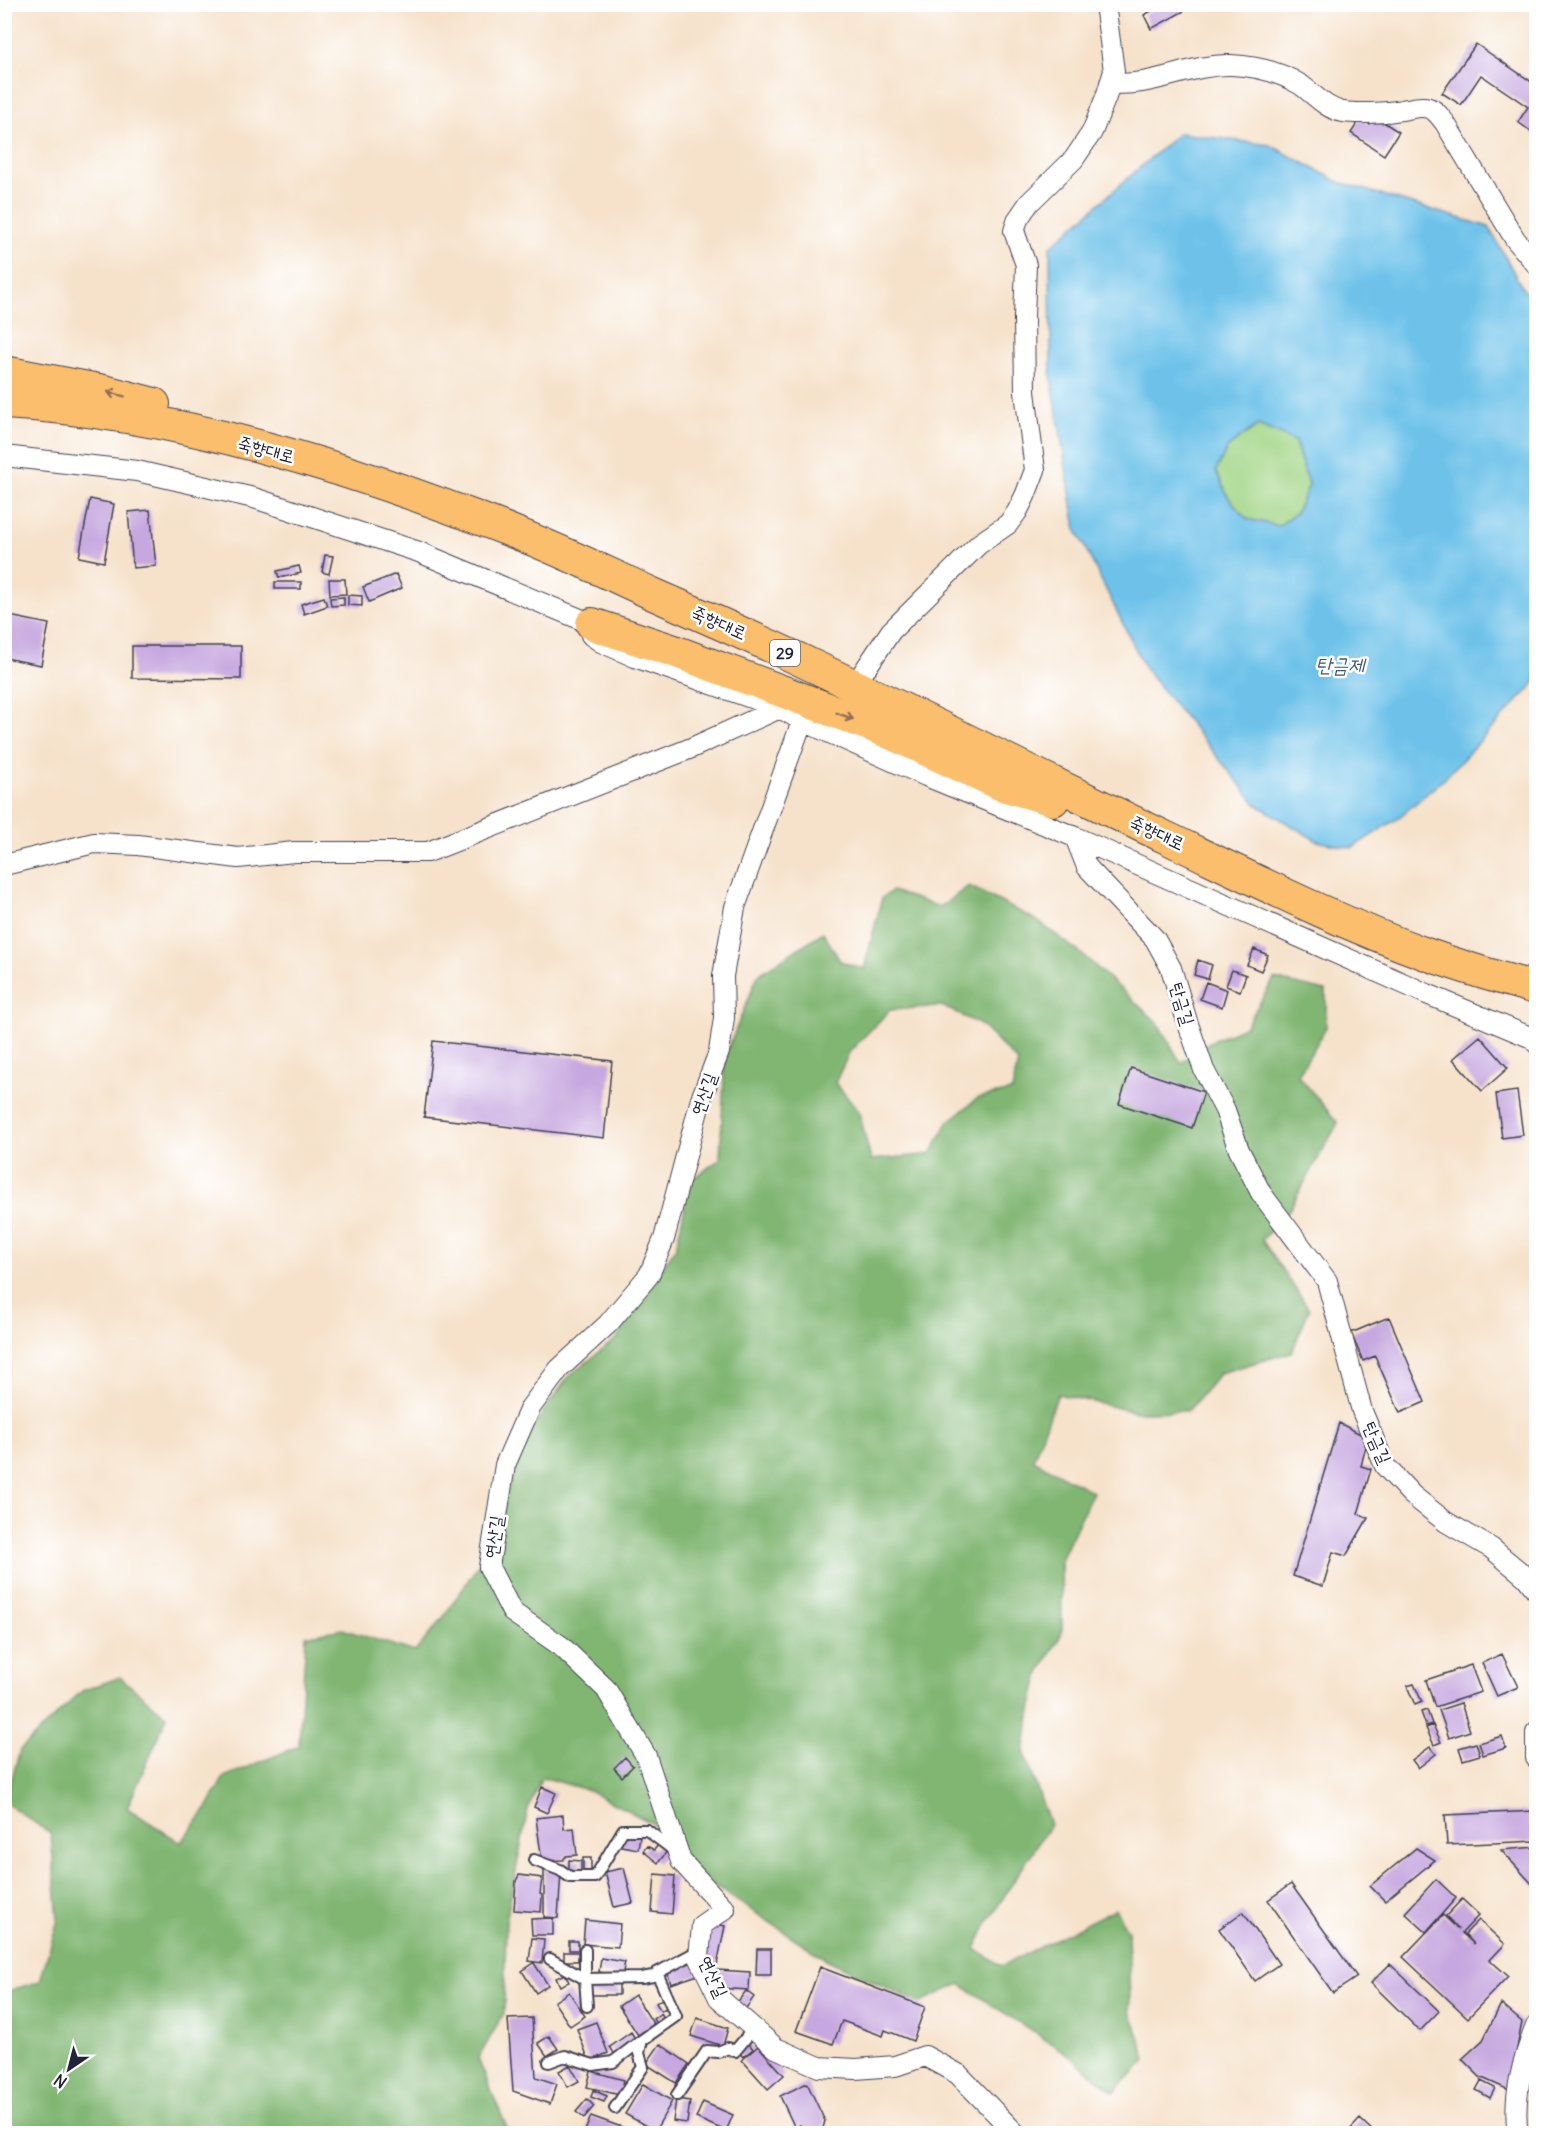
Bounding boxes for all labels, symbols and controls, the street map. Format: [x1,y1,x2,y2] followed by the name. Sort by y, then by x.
[107,388,126,399] one-way arrow
[235,431,297,468] street label: 죽향대로
[688,600,750,645] street label: 죽향대로
[770,640,800,666] road number: 29
[1316,652,1367,677] water label: 탄금제
[835,711,853,722] one-way arrow
[1126,810,1188,855] street label: 죽향대로
[1165,980,1200,1028] street label: 탄금길
[686,1069,722,1118] street label: 연산길
[1358,1418,1397,1468] street label: 탄금길
[479,1513,508,1560] street label: 연산길
[694,1952,733,2002] street label: 연산길
[39,2039,99,2099] north arrow
[50,2070,71,2093] text: N

